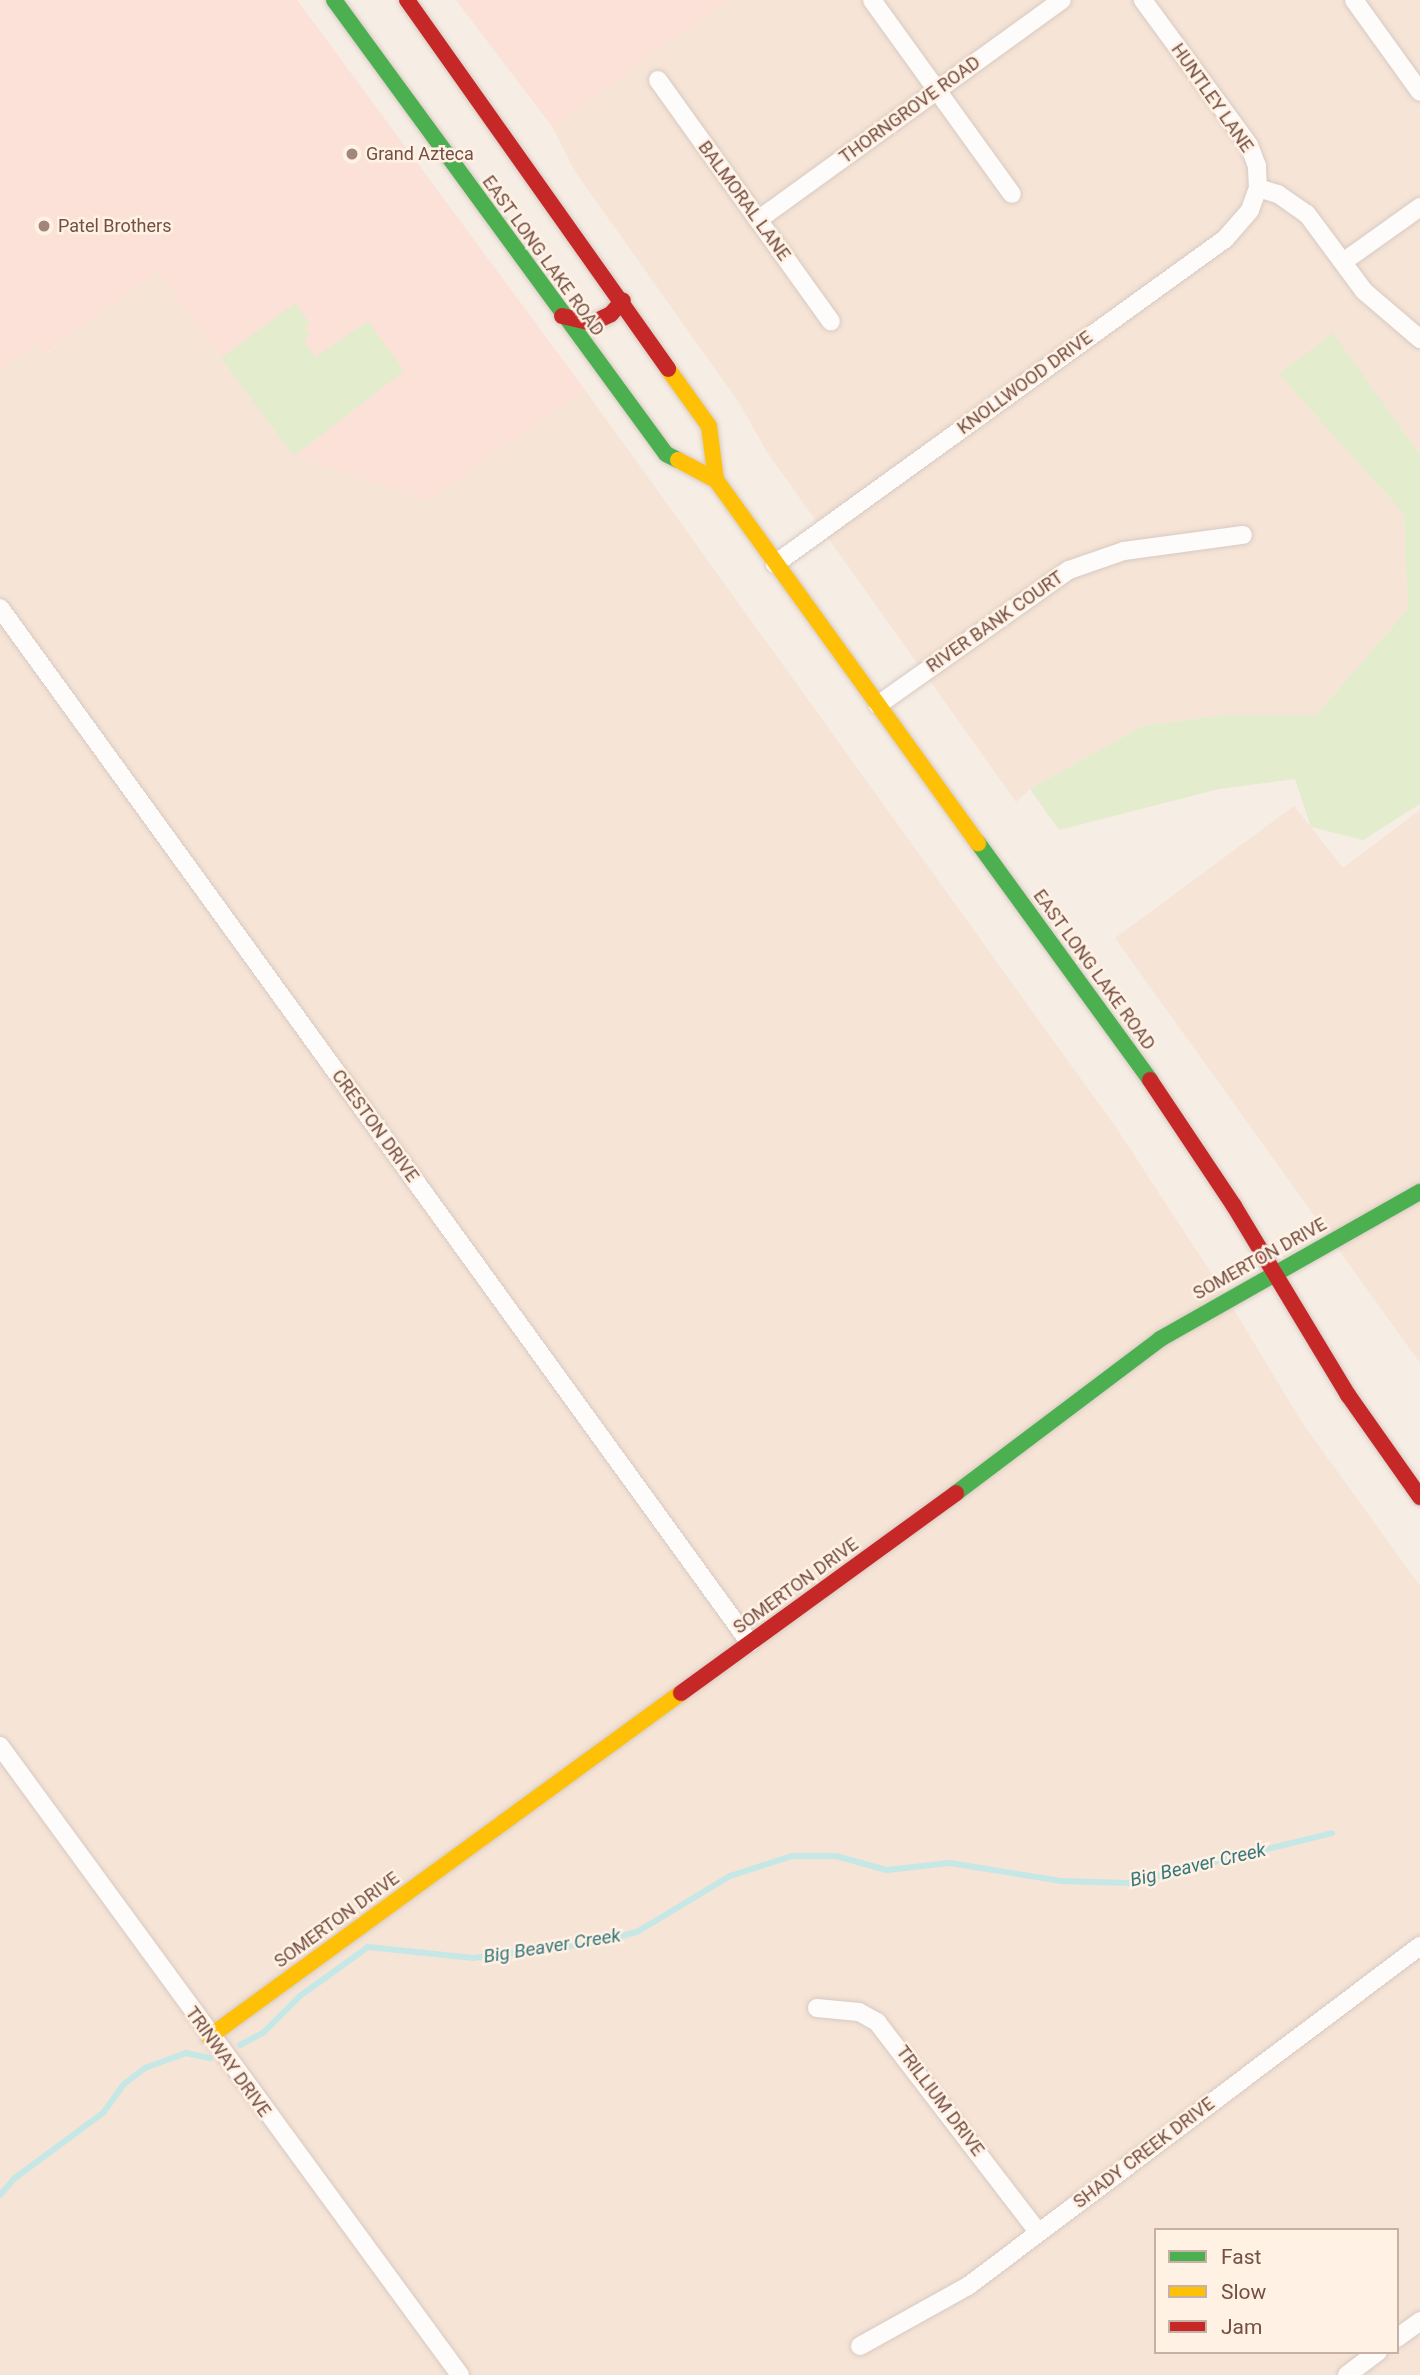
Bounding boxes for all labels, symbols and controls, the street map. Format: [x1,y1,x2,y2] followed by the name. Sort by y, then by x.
[1167,39,1257,157] street label: HUNTLEY LANE
[836,52,984,168] street label: THORNGROVE ROAD
[693,137,795,265] street label: BALMORAL LANE
[366,143,474,165] place label: Grand Azteca
[344,146,360,162] marker: Grand Azteca
[477,171,609,341] street label: EAST LONG LAKE ROAD
[58,215,171,237] place label: Patel Brothers
[36,218,52,234] marker: Patel Brothers
[953,327,1097,439] street label: KNOLLWOOD DRIVE
[923,567,1067,677] street label: RIVER BANK COURT
[1028,885,1160,1055] street label: EAST LONG LAKE ROAD
[327,1066,423,1186] street label: CRESTON DRIVE
[1190,1213,1330,1305] street label: SOMERTON DRIVE
[729,1533,863,1639] street label: SOMERTON DRIVE
[1128,1838,1268,1892] water label: Big Beaver Creek
[270,1867,404,1973] street label: SOMERTON DRIVE
[482,1924,622,1968] water label: Big Beaver Creek
[181,2003,275,2121] street label: TRINWAY DRIVE
[892,2042,988,2160] street label: TRILLIUM DRIVE
[1069,2093,1219,2213] street label: SHADY CREEK DRIVE
[1154,2228,1399,2354] legend
[1221,2245,1261,2269] text: Fast
[1221,2280,1266,2304] text: Slow
[1221,2315,1262,2339] text: Jam

